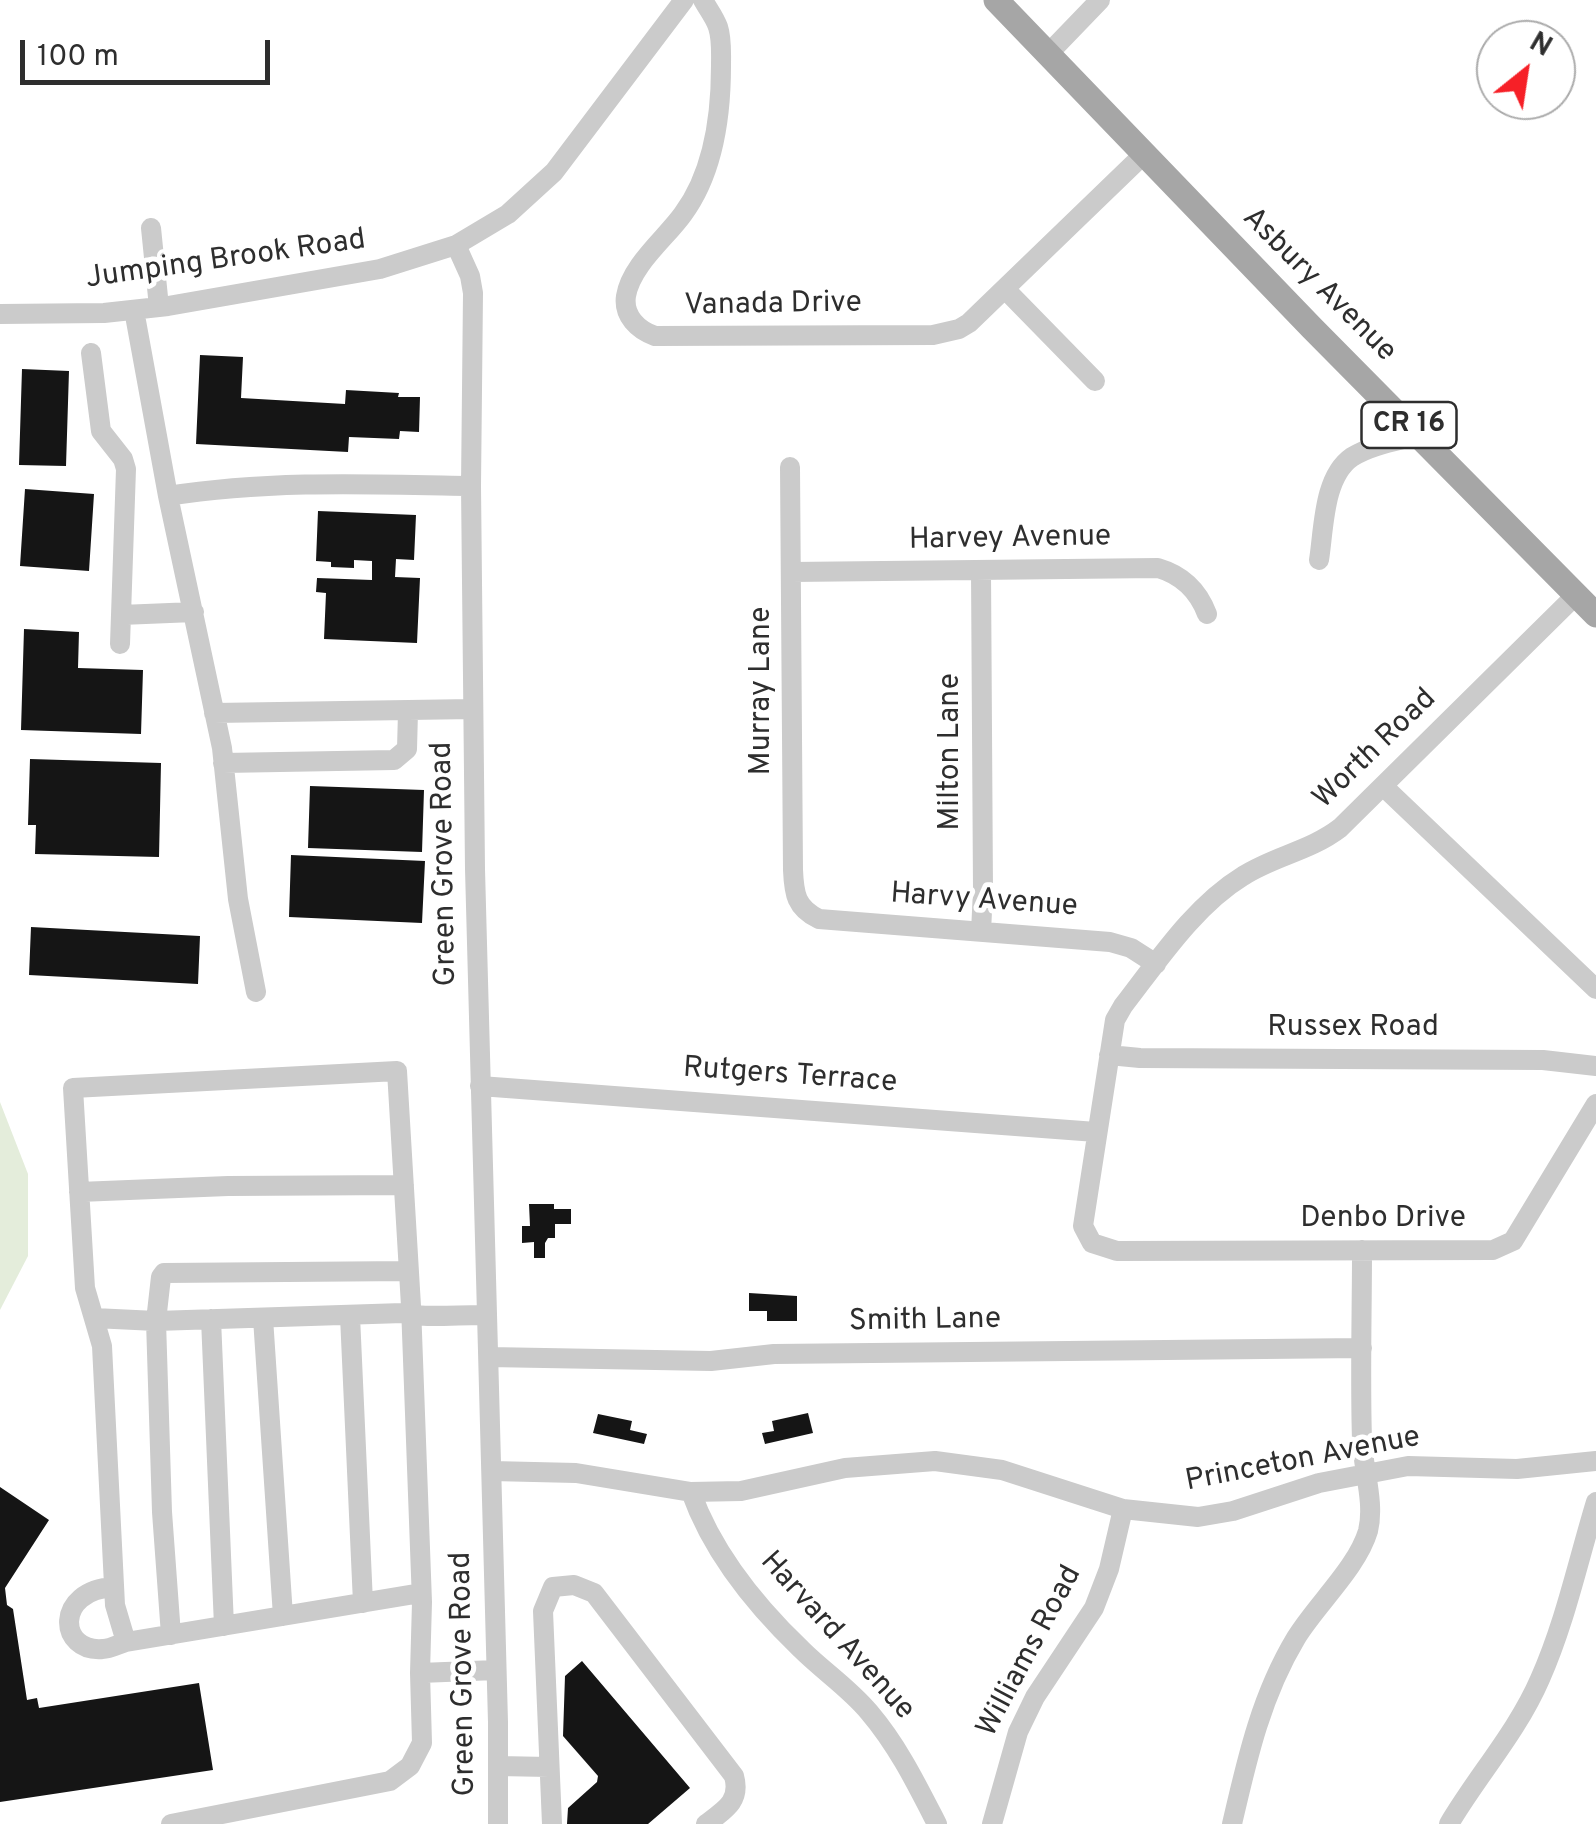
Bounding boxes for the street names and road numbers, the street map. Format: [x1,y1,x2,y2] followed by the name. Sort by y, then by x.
[1233,201,1403,371] street label: Asbury Avenue
[84,224,368,298] street label: Jumping Brook Road
[684,286,862,326] street label: Vanada Drive
[1362,402,1456,448] road number: CR 16
[909,520,1111,560] street label: Harvey Avenue
[745,607,781,775] street label: Murray Lane
[934,673,970,831] street label: Milton Lane
[1307,682,1445,818] street label: Worth Road
[426,741,466,987] street label: Green Grove Road
[889,877,1079,927] street label: Harvy Avenue
[1267,1011,1439,1047] street label: Russex Road
[682,1052,898,1102] street label: Rutgers Terrace
[1300,1202,1466,1238] street label: Denbo Drive
[849,1303,1001,1341] street label: Smith Lane
[1183,1421,1423,1501] street label: Princeton Avenue
[751,1545,921,1729] street label: Harvard Avenue
[445,1551,485,1797] street label: Green Grove Road
[971,1560,1091,1744] street label: Williams Road

